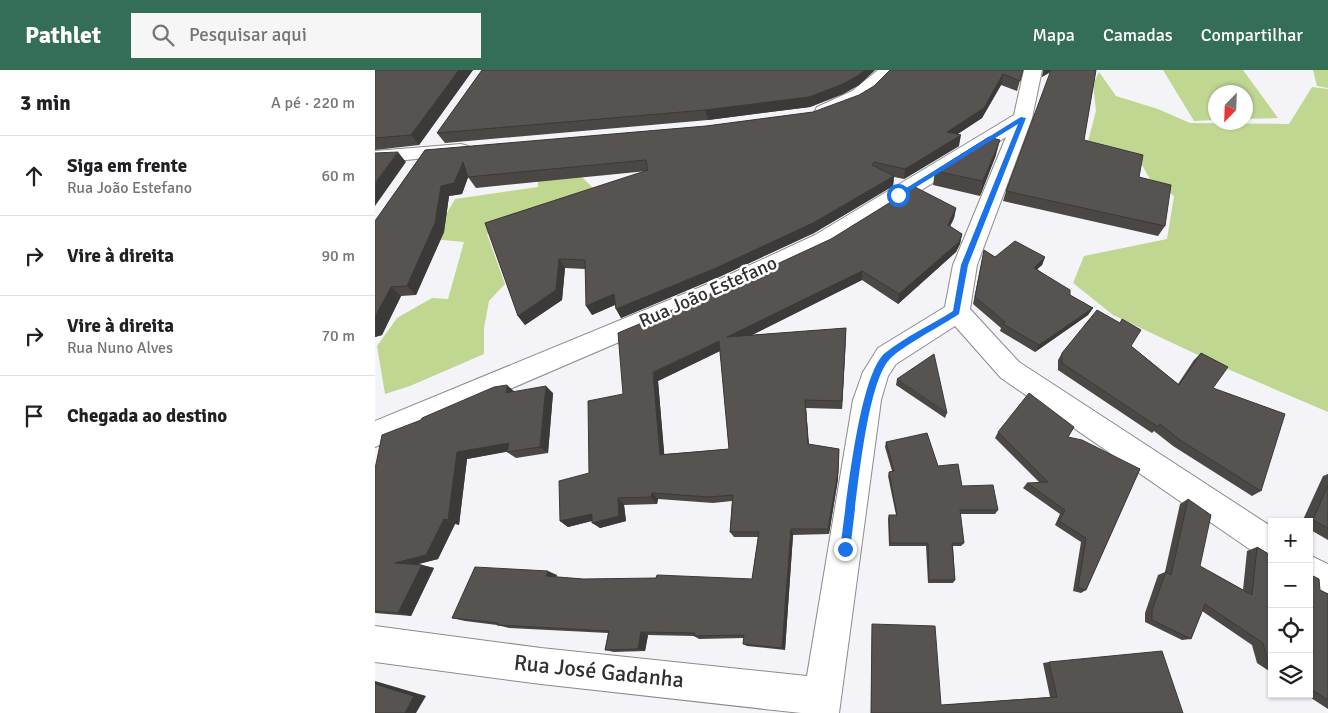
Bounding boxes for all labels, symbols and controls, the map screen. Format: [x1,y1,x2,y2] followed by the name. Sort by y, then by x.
[131,13,481,58] search box
[25,20,101,50] text: Pathlet
[149,21,177,49] icon: search
[189,23,307,47] text: Pesquisar aqui
[1033,24,1075,46] text: Mapa
[1103,24,1173,46] text: Camadas
[1201,24,1303,46] text: Compartilhar
[1208,85,1253,130] north arrow
[20,90,71,116] text: 3 min
[271,93,355,113] text: A pé · 220 m
[67,154,187,178] text: Siga em frente
[20,162,48,190] icon: ahead
[321,166,355,186] text: 60 m
[67,178,192,198] text: Rua João Estefano
[887,184,910,207] route start
[20,242,48,270] icon: right
[67,244,174,268] text: Vire à direita
[321,246,355,266] text: 90 m
[635,251,781,333] street label: Rua João Estefano
[67,314,174,338] text: Vire à direita
[20,322,48,350] icon: right
[321,326,355,346] text: 70 m
[67,338,173,358] text: Rua Nuno Alves
[20,402,48,430] icon: arrive
[67,404,227,428] text: Chegada ao destino
[1268,518,1313,698] map controls
[1268,518,1313,563] button: +
[834,538,857,561] route end
[1268,563,1313,608] button: −
[1268,608,1313,653] button: locate
[513,649,685,693] street label: Rua José Gadanha
[1268,653,1313,698] button: layers

